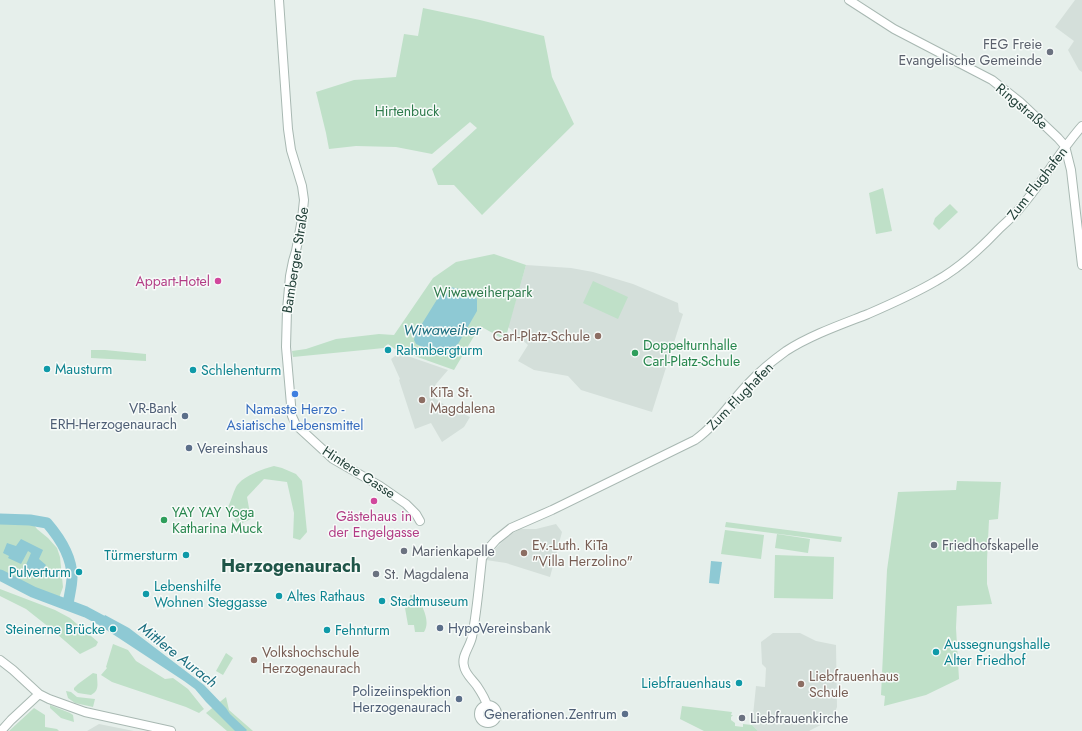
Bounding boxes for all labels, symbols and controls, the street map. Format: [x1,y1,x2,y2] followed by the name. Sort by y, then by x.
[899,34,1042,70] place label: FEG Freie Evangelische Gemeinde
[1045,47,1055,57] marker: FEG Freie Evangelische Gemeinde
[992,78,1052,134] street label: Ringstraße
[375,101,440,121] park label: Hirtenbuck
[1002,142,1072,224] street label: Zum Flughafen
[277,206,313,314] street label: Bamberger Straße
[136,271,210,291] place label: Appart-Hotel
[213,276,223,286] marker: Appart-Hotel
[434,282,533,302] park label: Wiwaweiherpark
[403,319,482,341] water label: Wiwaweiher
[493,326,590,346] place label: Carl-Platz-Schule
[593,331,603,341] marker: Carl-Platz-Schule
[643,335,740,371] place label: Doppelturnhalle Carl-Platz-Schule
[396,340,483,360] place label: Rahmbergturm
[383,345,393,355] marker: Rahmbergturm
[630,348,640,358] marker: Doppelturnhalle Carl-Platz-Schule
[702,357,778,435] street label: Zum Flughafen
[55,359,113,379] place label: Mausturm
[201,360,282,380] place label: Schlehenturm
[42,364,52,374] marker: Mausturm
[188,365,198,375] marker: Schlehenturm
[430,382,495,418] place label: KiTa St. Magdalena
[290,389,300,399] marker: Namaste Herzo - Asiatische Lebensmittel
[417,395,427,405] marker: KiTa St. Magdalena
[50,398,178,434] place label: VR-Bank ERH-Herzogenaurach
[227,399,363,435] place label: Namaste Herzo - Asiatische Lebensmittel
[180,411,190,421] marker: VR-Bank ERH-Herzogenaurach
[197,438,268,458] place label: Vereinshaus
[318,441,400,503] street label: Hintere Gasse
[184,443,194,453] marker: Vereinshaus
[369,496,379,506] marker: Gästehaus in der Engelgasse
[172,502,263,538] place label: YAY YAY Yoga Katharina Muck
[329,506,419,542] place label: Gästehaus in der Engelgasse
[159,515,169,525] marker: YAY YAY Yoga Katharina Muck
[532,535,633,571] place label: Ev.-Luth. KiTa "Villa Herzolino"
[942,535,1039,555] place label: Friedhofskapelle
[929,540,939,550] marker: Friedhofskapelle
[412,541,495,561] place label: Marienkapelle
[104,545,178,565] place label: Türmersturm
[399,546,409,556] marker: Marienkapelle
[519,548,529,558] marker: Ev.-Luth. KiTa "Villa Herzolino"
[181,550,191,560] marker: Türmersturm
[221,553,361,579] district label: Herzogenaurach
[9,562,71,582] place label: Pulverturm
[384,564,469,584] place label: St. Magdalena
[74,567,84,577] marker: Pulverturm
[371,569,381,579] marker: St. Magdalena
[154,576,267,612] place label: Lebenshilfe Wohnen Steggasse
[287,586,365,606] place label: Altes Rathaus
[141,589,151,599] marker: Lebenshilfe Wohnen Steggasse
[274,591,284,601] marker: Altes Rathaus
[390,591,469,611] place label: Stadtmuseum
[377,596,387,606] marker: Stadtmuseum
[134,617,222,693] water label: Mittlere Aurach
[448,618,552,638] place label: HypoVereinsbank
[5,619,105,639] place label: Steinerne Brücke
[335,620,390,640] place label: Fehnturm
[435,623,445,633] marker: HypoVereinsbank
[108,624,118,634] marker: Steinerne Brücke
[322,625,332,635] marker: Fehnturm
[944,634,1050,670] place label: Aussegnungshalle Alter Friedhof
[262,642,361,678] place label: Volkshochschule Herzogenaurach
[931,647,941,657] marker: Aussegnungshalle Alter Friedhof
[249,655,259,665] marker: Volkshochschule Herzogenaurach
[809,666,899,702] place label: Liebfrauenhaus Schule
[641,673,731,693] place label: Liebfrauenhaus
[734,678,744,688] marker: Liebfrauenhaus
[796,679,806,689] marker: Liebfrauenhaus Schule
[352,681,451,717] place label: Polizeiinspektion Herzogenaurach
[454,694,464,704] marker: Polizeiinspektion Herzogenaurach
[484,704,617,724] place label: Generationen.Zentrum
[750,708,848,728] place label: Liebfrauenkirche
[620,709,630,719] marker: Generationen.Zentrum
[737,713,747,723] marker: Liebfrauenkirche

